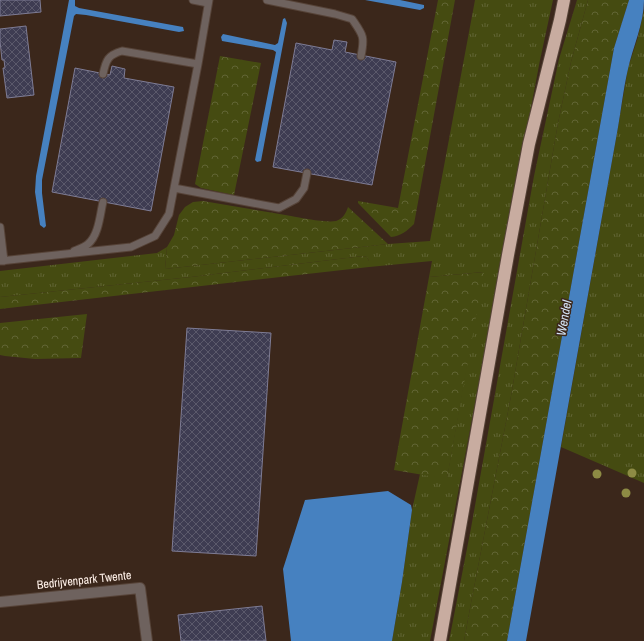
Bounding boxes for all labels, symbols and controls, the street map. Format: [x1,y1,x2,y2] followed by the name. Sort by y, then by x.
[553,298,576,337] water label: Wendel
[36,567,132,593] street label: Bedrijvenpark Twente

